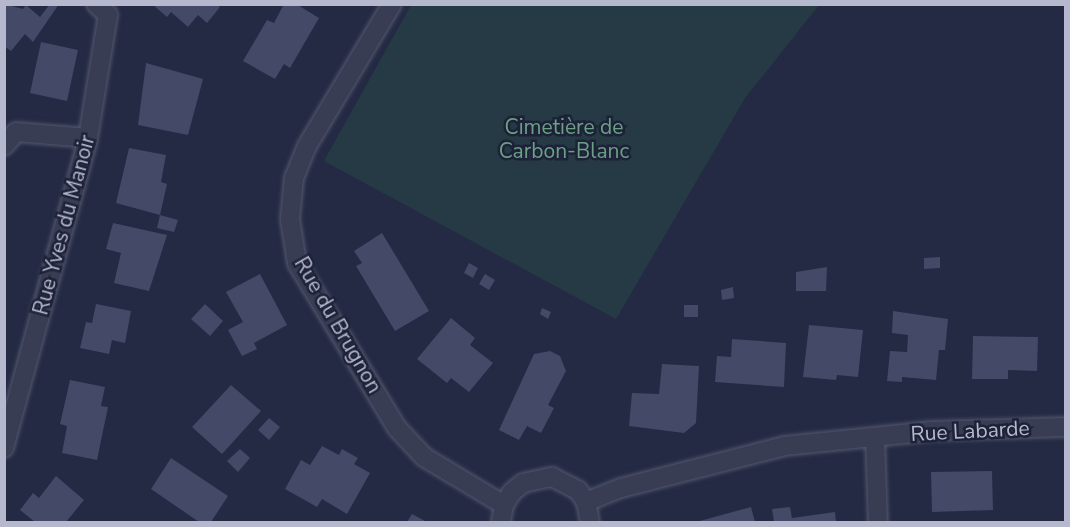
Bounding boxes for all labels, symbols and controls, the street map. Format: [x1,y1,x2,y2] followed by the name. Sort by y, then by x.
[499,114,629,164] park label: Cimetière de Carbon-Blanc
[28,132,100,318] street label: Rue Yves du Manoir
[289,252,387,398] street label: Rue du Brugnon
[910,415,1030,447] street label: Rue Labarde

